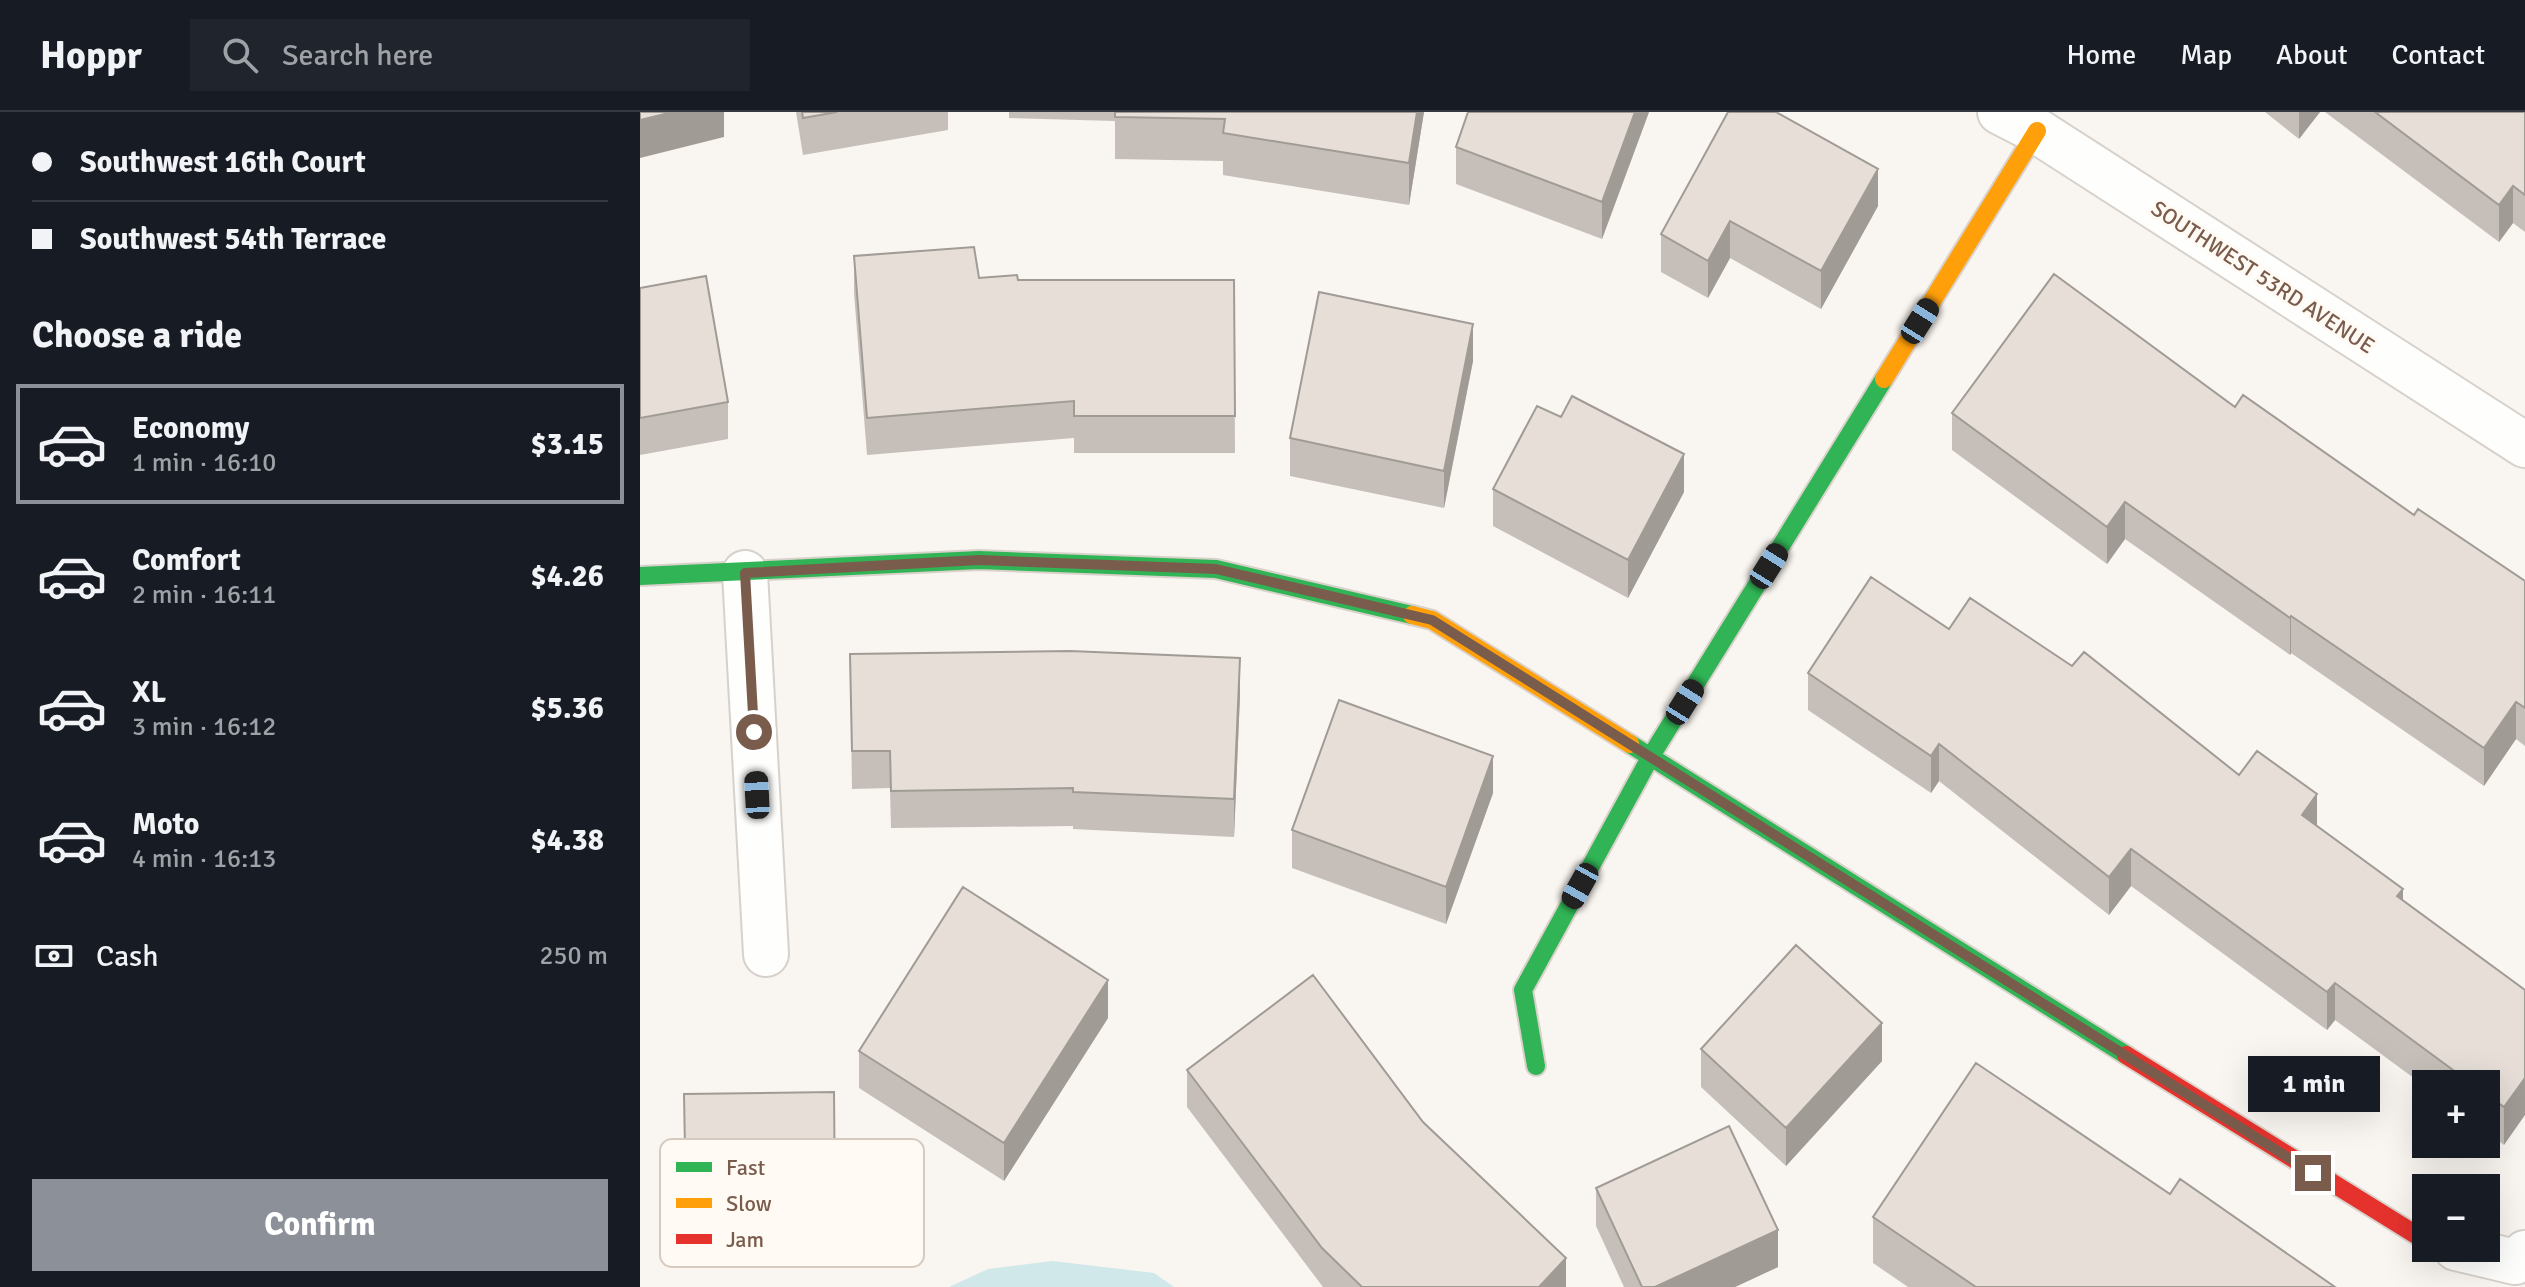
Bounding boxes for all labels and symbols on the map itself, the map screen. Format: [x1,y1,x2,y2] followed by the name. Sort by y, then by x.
[2146,195,2380,359] street label: SOUTHWEST 53RD AVENUE
[1897,294,1943,348] car
[1746,539,1792,593] car
[1662,675,1708,729] car
[736,714,772,750] route start
[744,770,770,820] car
[1558,859,1602,913] car
[2247,1057,2379,1113] callout: 1 min
[660,1139,924,1267] legend
[726,1154,766,1181] text: Fast
[2295,1155,2331,1191] route end
[726,1190,772,1217] text: Slow
[726,1226,764,1253] text: Jam

